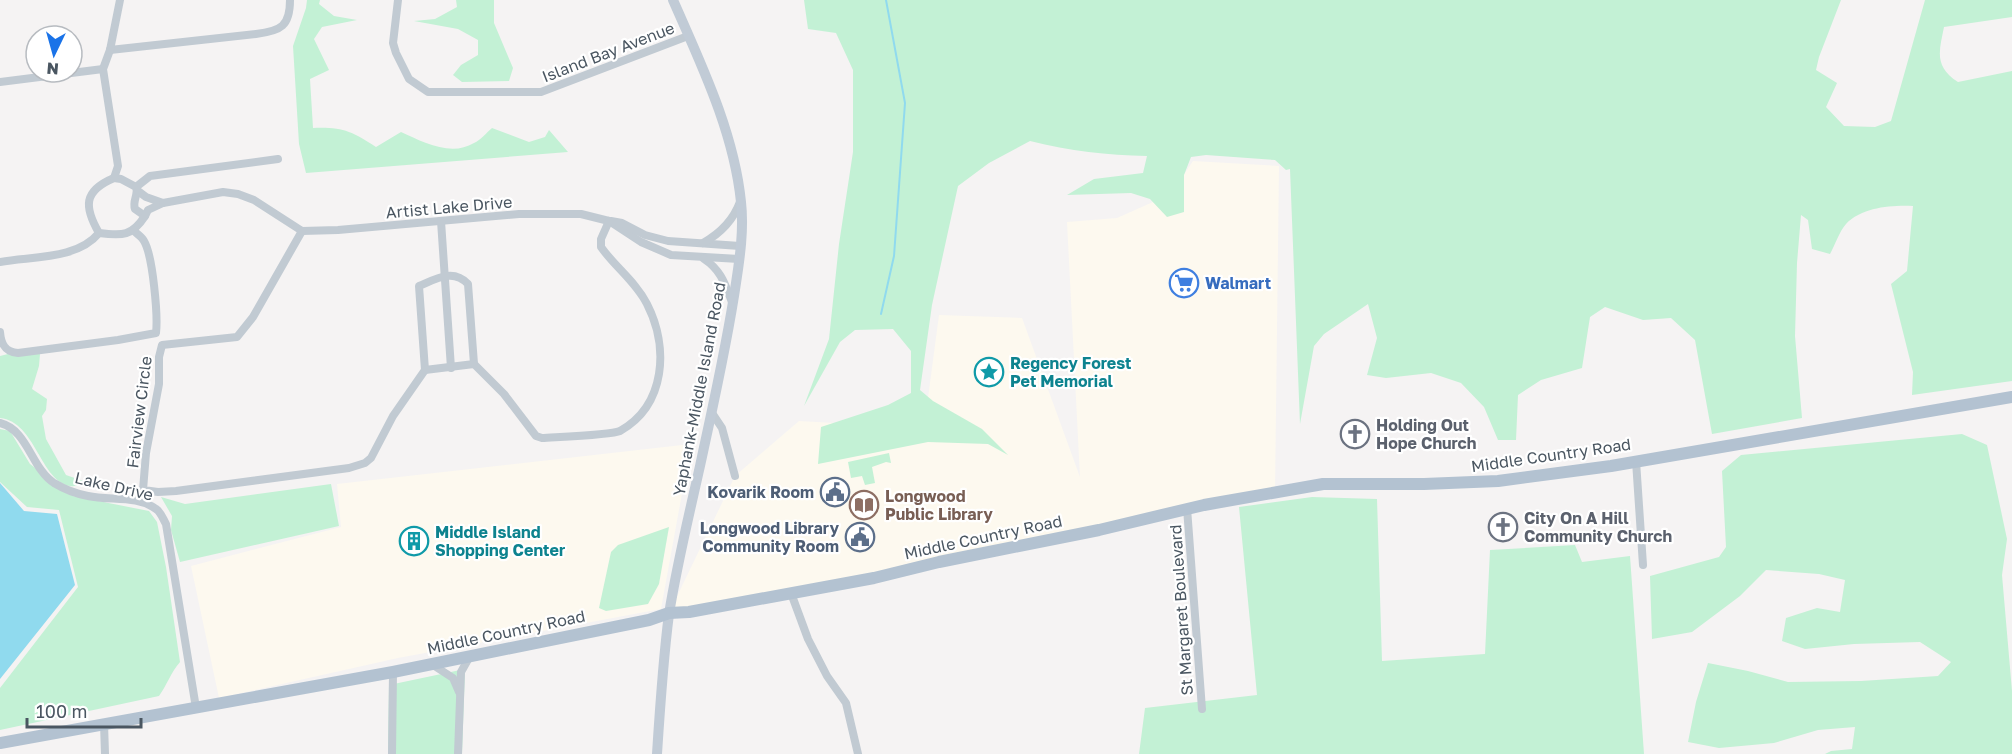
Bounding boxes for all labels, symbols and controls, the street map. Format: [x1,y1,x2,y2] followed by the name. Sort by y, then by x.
[539,18,677,86] street label: Island Bay Avenue
[24,24,84,84] north arrow
[46,58,60,79] text: N
[385,192,513,222] street label: Artist Lake Drive
[1168,267,1200,299] supermarket icon: Walmart
[1205,273,1271,293] place label: Walmart
[668,280,730,498] street label: Yaphank-Middle Island Road
[1010,353,1132,391] place label: Regency Forest Pet Memorial
[122,355,156,469] street label: Fairview Circle
[973,356,1005,388] place icon: Regency Forest Pet Memorial
[1376,415,1476,453] place label: Holding Out Hope Church
[1339,418,1371,450] church icon: Holding Out Hope Church
[1470,434,1632,476] street label: Middle Country Road
[73,467,155,505] street label: Lake Drive
[819,476,851,508] public building icon: Kovarik Room
[707,482,814,502] place label: Kovarik Room
[885,486,993,524] place label: Longwood Public Library
[848,489,880,521] library icon: Longwood Public Library
[1524,508,1672,546] place label: City On A Hill Community Church
[902,510,1064,564] street label: Middle Country Road
[1487,511,1519,543] church icon: City On A Hill Community Church
[700,518,839,556] place label: Longwood Library Community Room
[844,521,876,553] public building icon: Longwood Library Community Room
[435,522,565,560] place label: Middle Island Shopping Center
[1165,524,1197,696] street label: St Margaret Boulevard
[398,525,430,557] building icon: Middle Island Shopping Center
[425,605,587,659] street label: Middle Country Road
[27,691,141,729] scale bar
[36,700,87,722] text: 100 m

